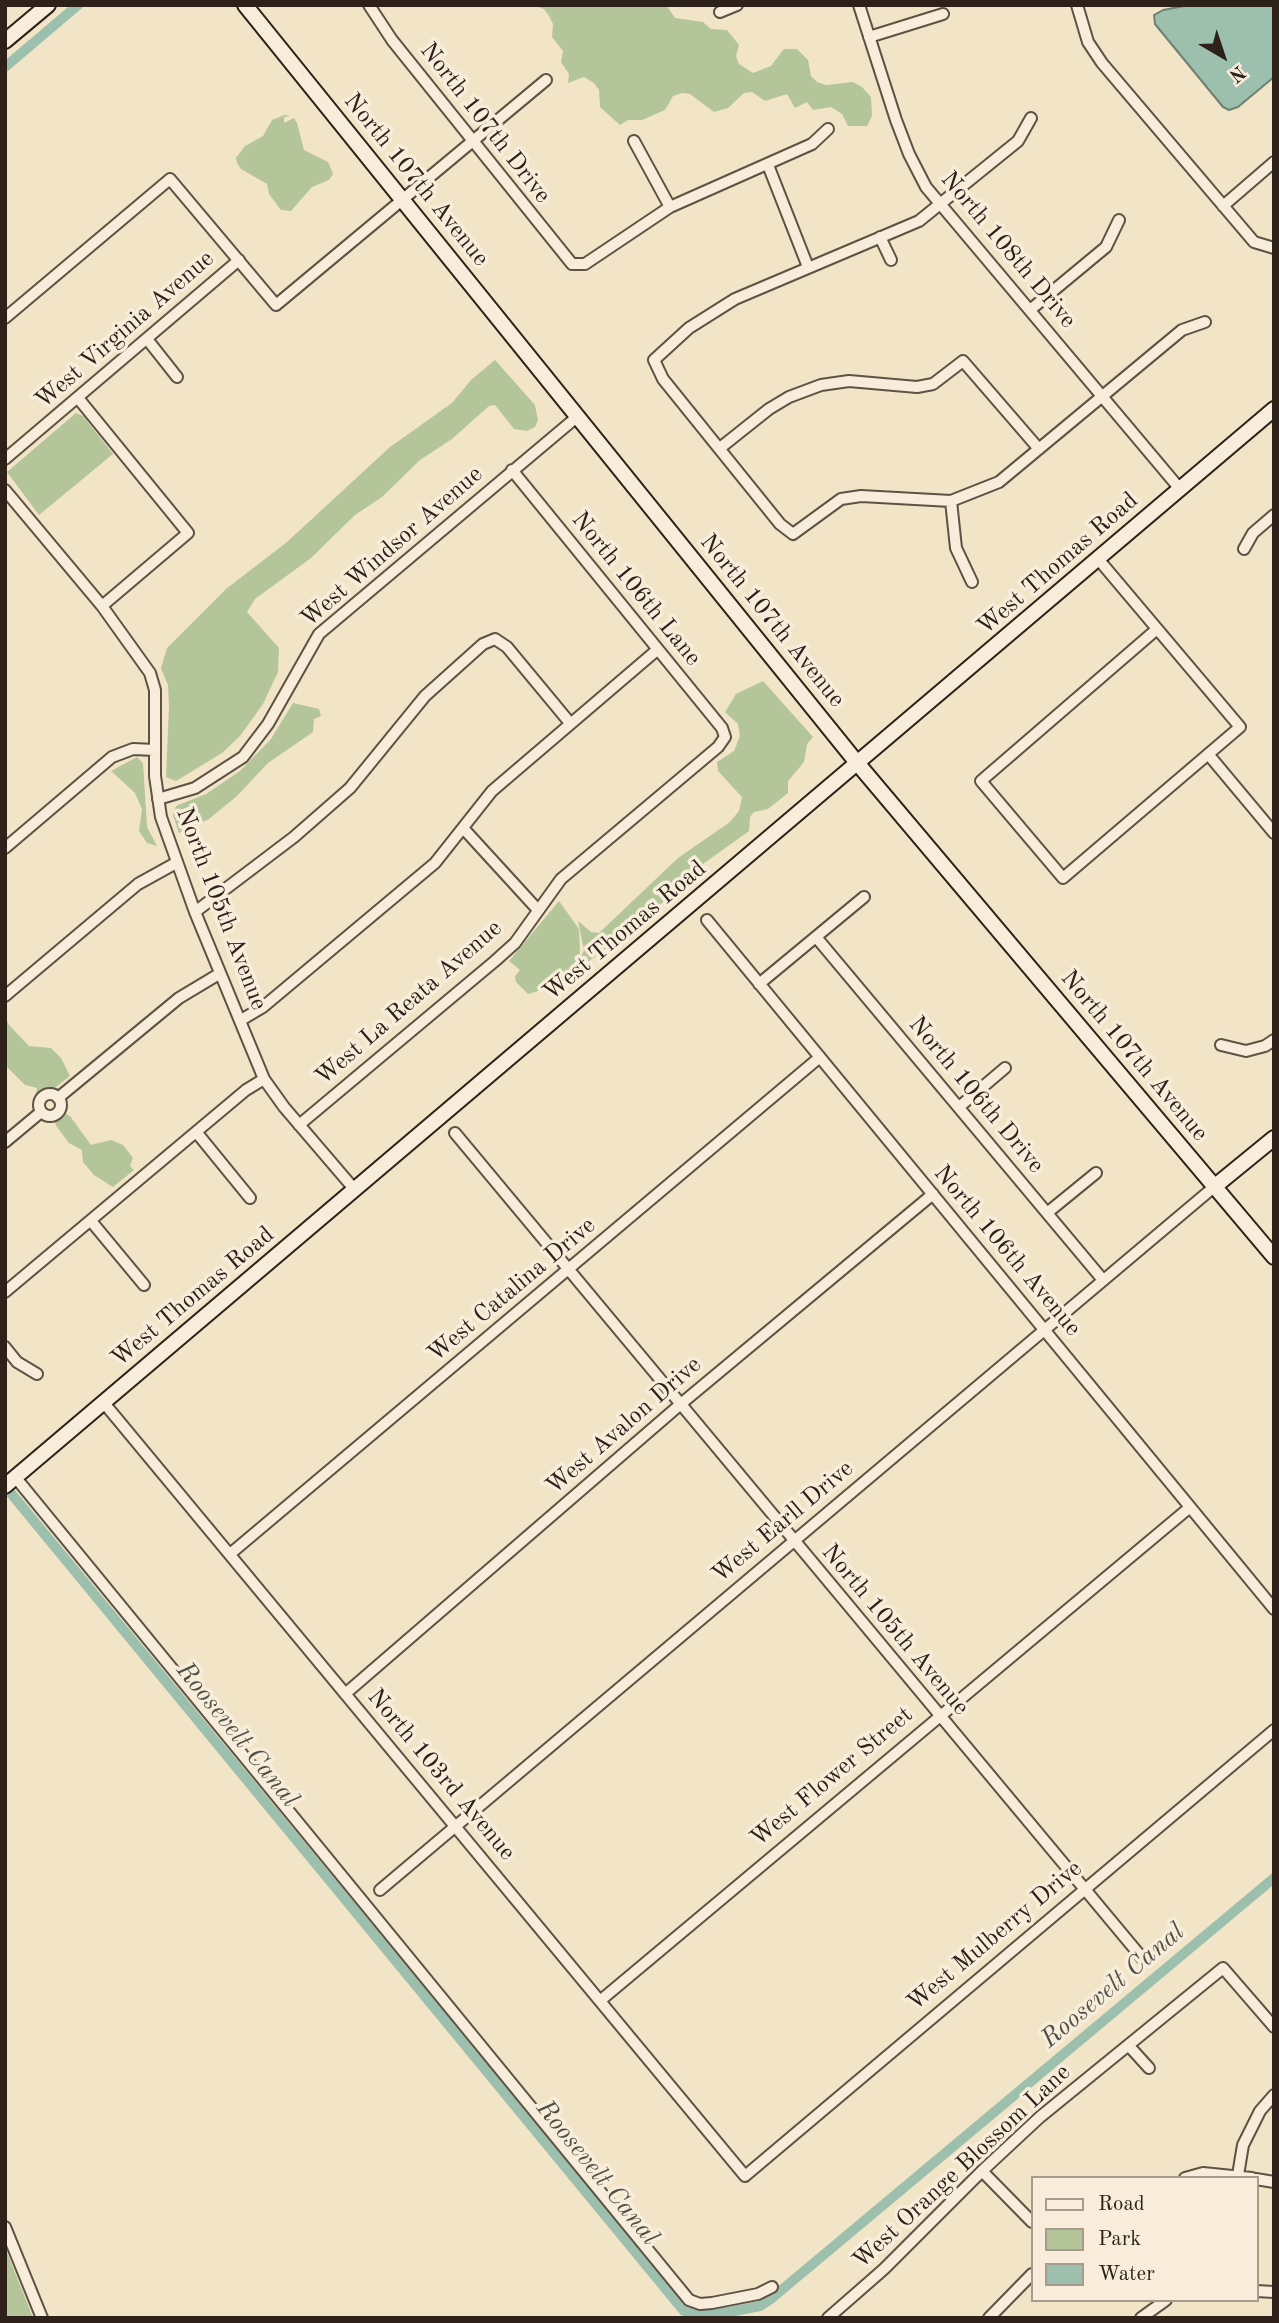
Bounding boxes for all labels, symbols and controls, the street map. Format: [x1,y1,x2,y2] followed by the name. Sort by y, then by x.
[1188,21,1258,91] north arrow
[413,37,557,209] street label: North 107th Drive
[1225,61,1248,85] text: N
[337,88,495,272] street label: North 107th Avenue
[934,166,1082,334] street label: North 108th Drive
[30,245,220,415] street label: West Virginia Avenue
[295,460,489,634] street label: West Windsor Avenue
[972,486,1144,642] street label: West Thomas Road
[565,506,707,672] street label: North 106th Lane
[693,529,851,713] street label: North 107th Avenue
[169,804,273,1014] street label: North 105th Avenue
[538,855,712,1007] street label: West Thomas Road
[310,914,508,1092] street label: West La Reata Avenue
[1054,965,1214,1147] street label: North 107th Avenue
[902,1011,1050,1179] street label: North 106th Drive
[927,1160,1087,1342] street label: North 106th Avenue
[422,1211,602,1369] street label: West Catalina Drive
[106,1221,280,1373] street label: West Thomas Road
[541,1351,707,1501] street label: West Avalon Drive
[707,1455,859,1589] street label: West Earll Drive
[815,1539,975,1721] street label: North 105th Avenue
[169,1656,305,1814] water label: Roosevelt Canal
[361,1683,521,1867] street label: North 103rd Avenue
[745,1701,919,1853] street label: West Flower Street
[902,1854,1088,2018] street label: West Mulberry Drive
[1035,1917,1191,2055] water label: Roosevelt Canal
[847,2058,1077,2276] street label: West Orange Blossom Lane
[529,2094,665,2252] water label: Roosevelt Canal
[1030,2176,1258,2302] legend
[1098,2194,1145,2215] text: Road
[1098,2229,1141,2250] text: Park
[1098,2264,1155,2285] text: Water

